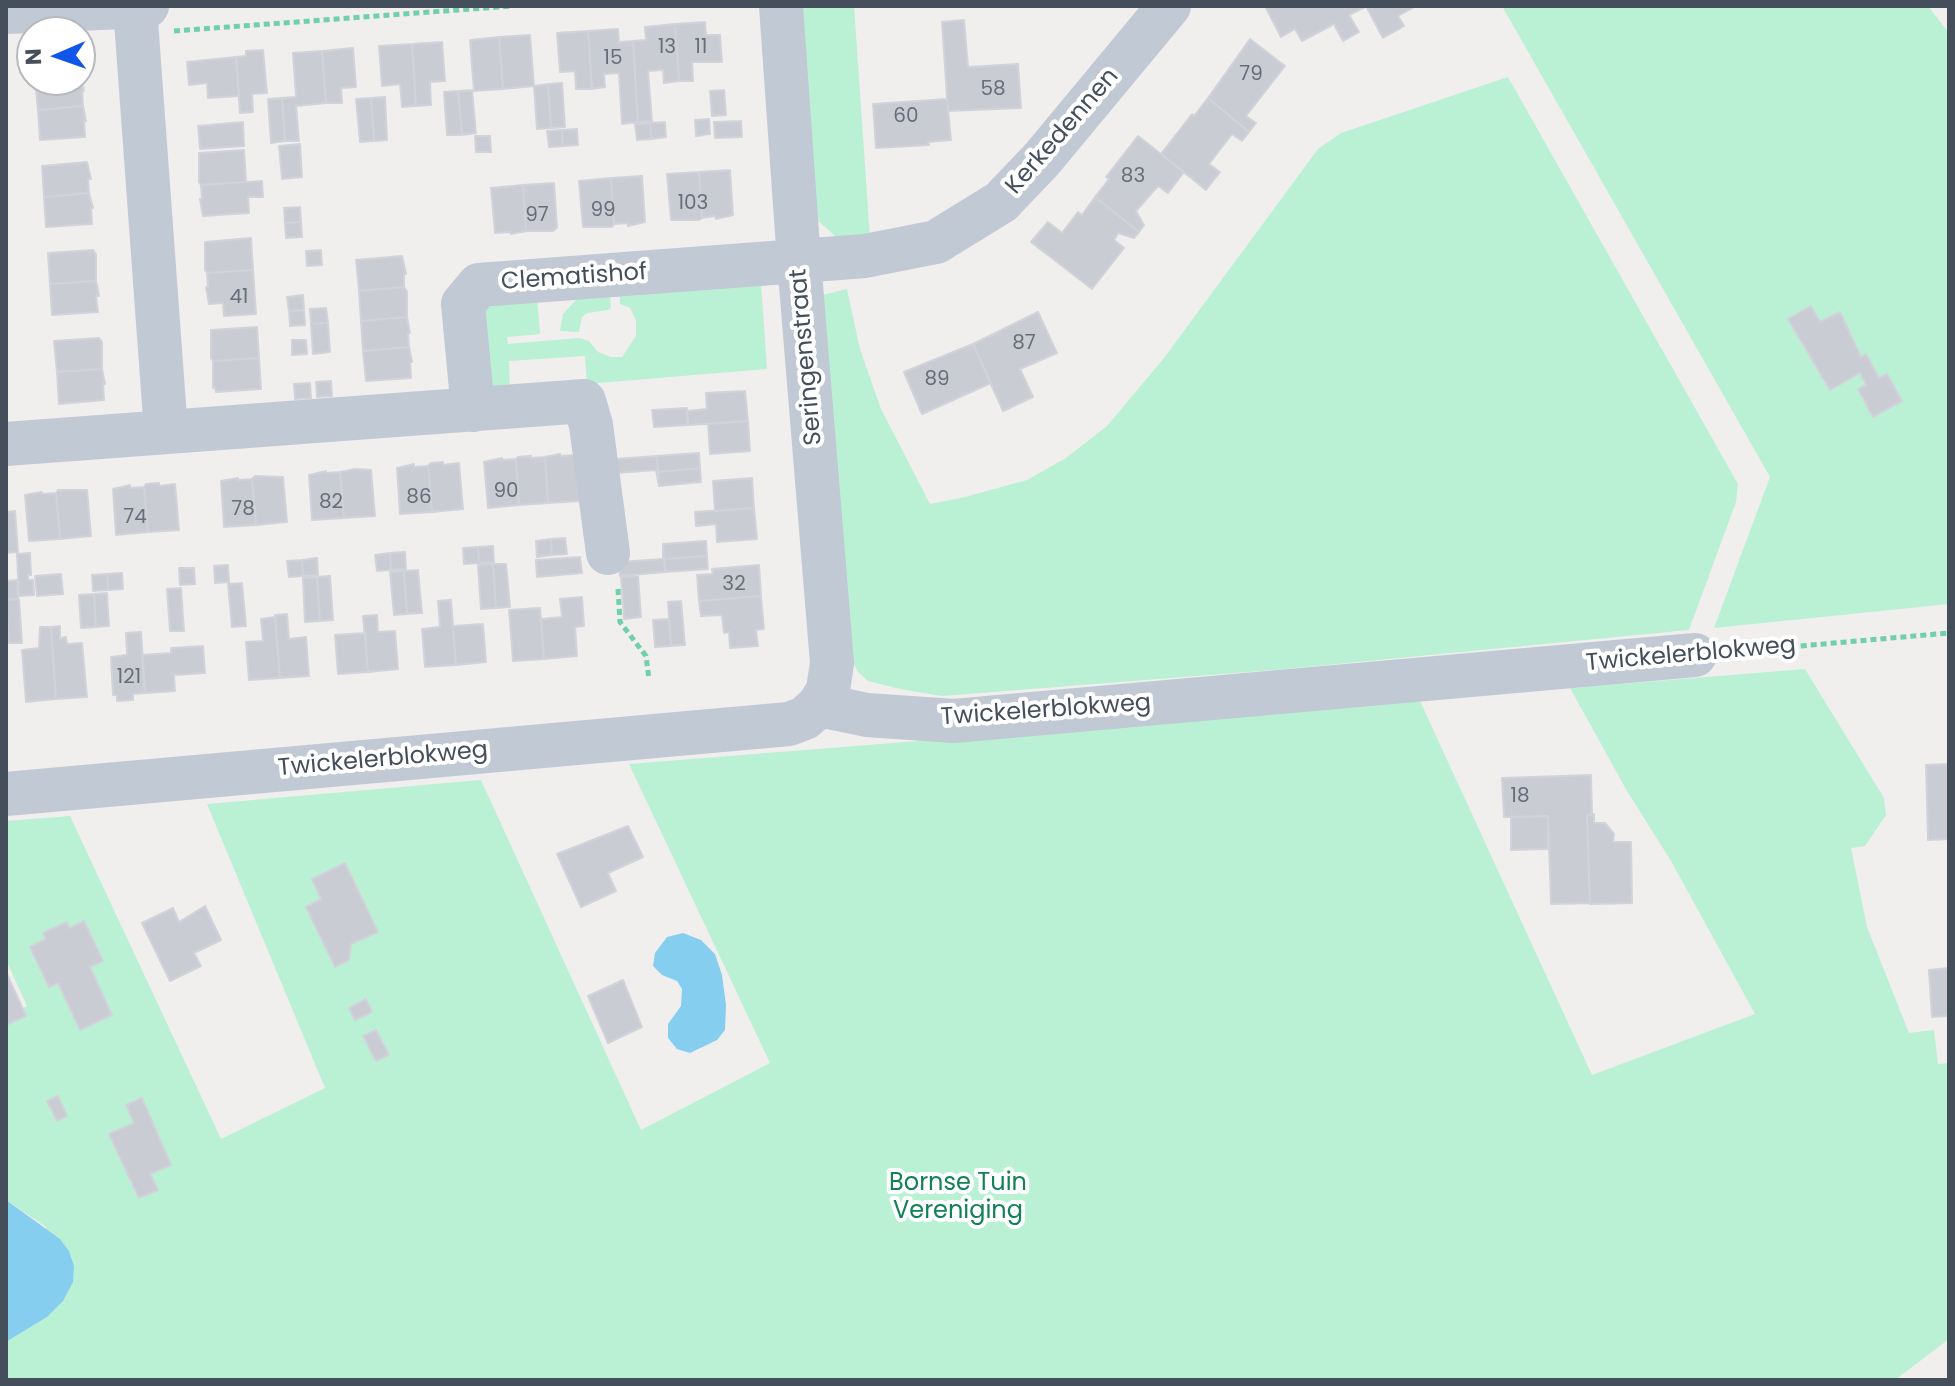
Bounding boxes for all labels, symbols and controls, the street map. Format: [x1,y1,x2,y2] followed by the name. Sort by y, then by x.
[16,16,96,96] north arrow
[658,36,676,60] house number: 13
[695,36,707,60] house number: 11
[604,47,622,71] house number: 15
[18,48,49,66] text: N
[1000,63,1126,201] street label: Kerkedennen
[1239,63,1263,87] house number: 79
[980,78,1006,102] house number: 58
[893,105,919,129] house number: 60
[1121,165,1145,189] house number: 83
[678,192,708,216] house number: 103
[590,199,616,223] house number: 99
[525,204,549,228] house number: 97
[500,259,648,297] street label: Clematishof
[785,268,829,446] street label: Seringenstraat
[230,286,248,310] house number: 41
[1012,332,1036,356] house number: 87
[924,368,950,392] house number: 89
[493,480,519,504] house number: 90
[406,486,432,510] house number: 86
[319,491,343,515] house number: 82
[231,498,255,522] house number: 78
[123,506,147,530] house number: 74
[722,573,746,597] house number: 32
[1585,631,1797,679] street label: Twickelerblokweg
[117,666,141,690] house number: 121
[940,689,1152,733] street label: Twickelerblokweg
[277,736,489,784] street label: Twickelerblokweg
[1510,785,1530,809] house number: 18
[889,1170,1027,1226] park label: Bornse Tuin Vereniging

